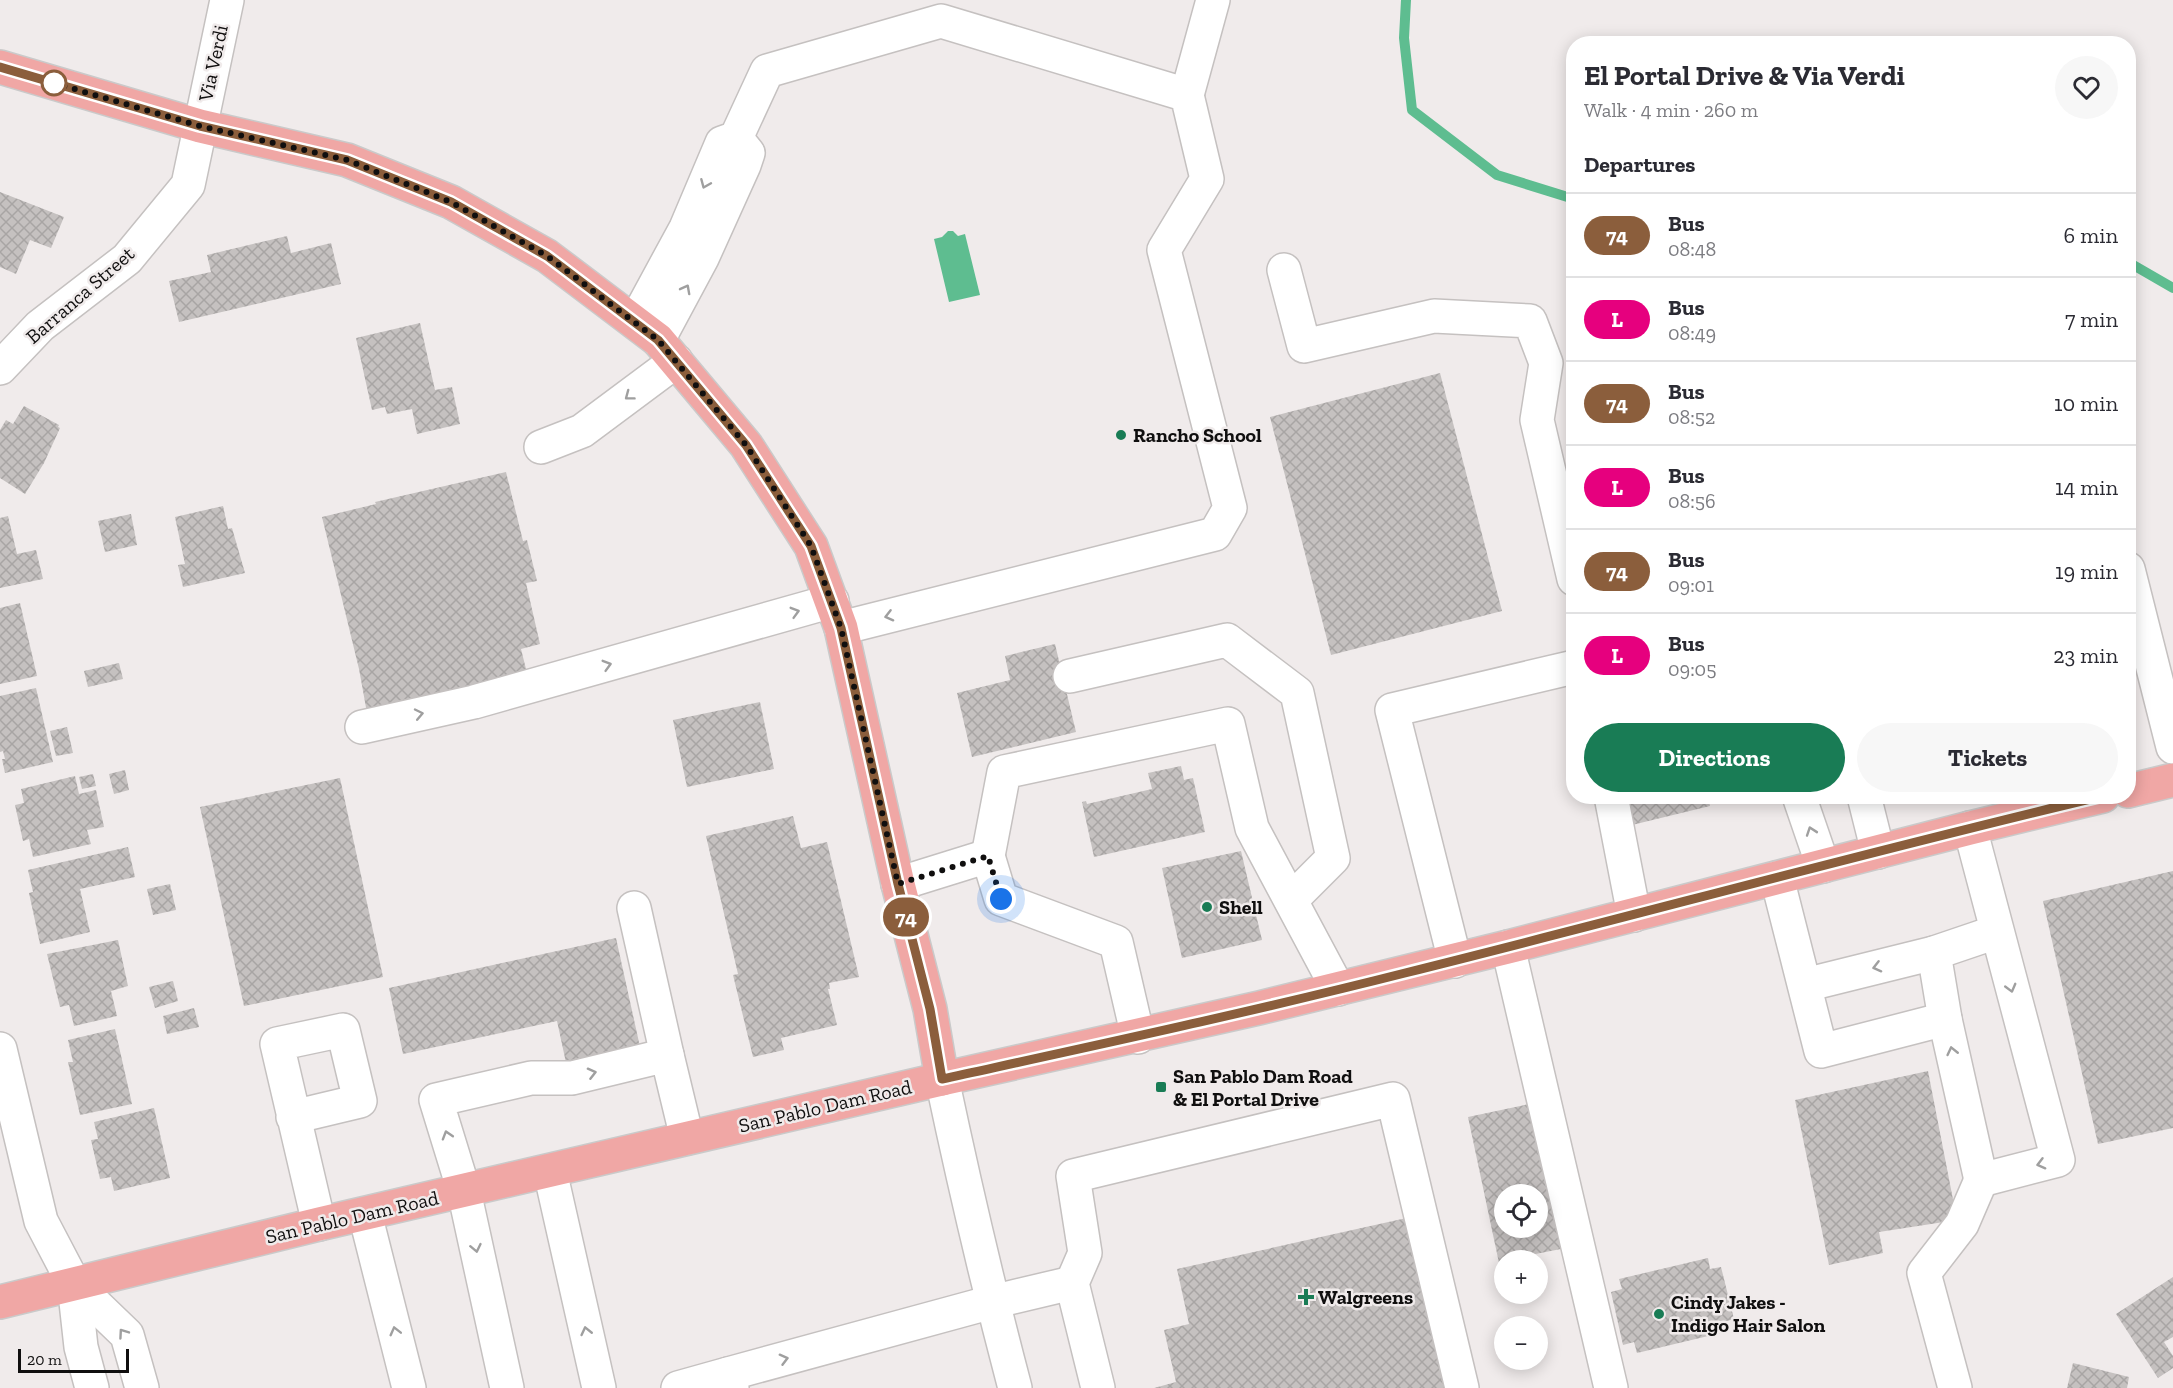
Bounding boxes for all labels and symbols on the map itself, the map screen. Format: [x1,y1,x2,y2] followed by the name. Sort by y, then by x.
[193,22,233,104] street label: Via Verdi
[41,70,67,96] unlabelled marker
[700,177,712,188] one-way arrow
[21,241,140,349] street label: Barranca Street
[679,284,690,295] one-way arrow
[625,389,636,400] one-way arrow
[1133,423,1262,447] place label: Rancho School
[1114,428,1128,442] marker: Rancho School
[789,607,800,619] one-way arrow
[884,609,894,622] one-way arrow
[602,660,612,672] one-way arrow
[414,709,424,722] one-way arrow
[1805,826,1818,837] one-way arrow
[986,884,1016,914] your location
[1219,895,1263,919] place label: Shell
[879,898,933,936] line badge: 74
[1200,900,1214,914] marker: Shell
[1873,960,1883,973] one-way arrow
[2004,983,2017,993] one-way arrow
[1946,1046,1959,1056] one-way arrow
[1173,1064,1353,1111] place label: San Pablo Dam Road & El Portal Drive
[587,1068,597,1081] one-way arrow
[736,1074,914,1138] street label: San Pablo Dam Road
[1154,1080,1168,1094] marker: San Pablo Dam Road & El Portal Drive
[442,1130,454,1141] one-way arrow
[2036,1157,2047,1169] one-way arrow
[263,1185,441,1249] street label: San Pablo Dam Road
[469,1243,482,1253] one-way arrow
[1318,1285,1413,1309] place label: Walgreens
[1299,1290,1313,1304] marker: Walgreens
[1671,1290,1826,1337] place label: Cindy Jakes - Indigo Hair Salon
[1652,1307,1666,1321] marker: Cindy Jakes - Indigo Hair Salon
[389,1326,402,1336] one-way arrow
[580,1326,593,1336] one-way arrow
[119,1329,130,1340] one-way arrow
[18,1346,129,1374] scale bar
[779,1354,789,1366] one-way arrow

